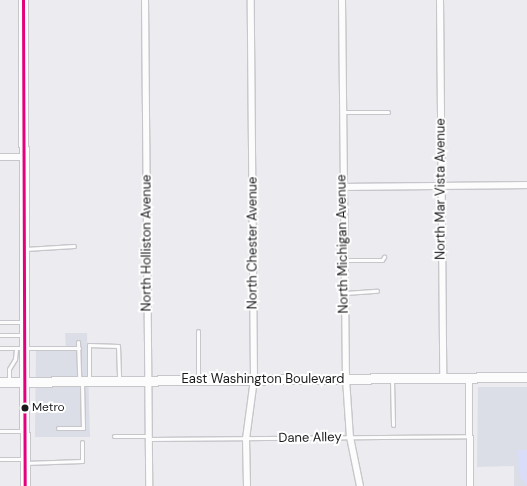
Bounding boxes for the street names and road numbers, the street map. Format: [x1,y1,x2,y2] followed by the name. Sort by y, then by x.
[433,118,449,260] street label: North Mar Vista Avenue
[334,174,352,314] street label: North Michigan Avenue
[139,175,155,311] street label: North Holliston Avenue
[245,177,261,309] street label: North Chester Avenue
[182,371,344,387] street label: East Washington Boulevard
[278,430,342,446] street label: Dane Alley

